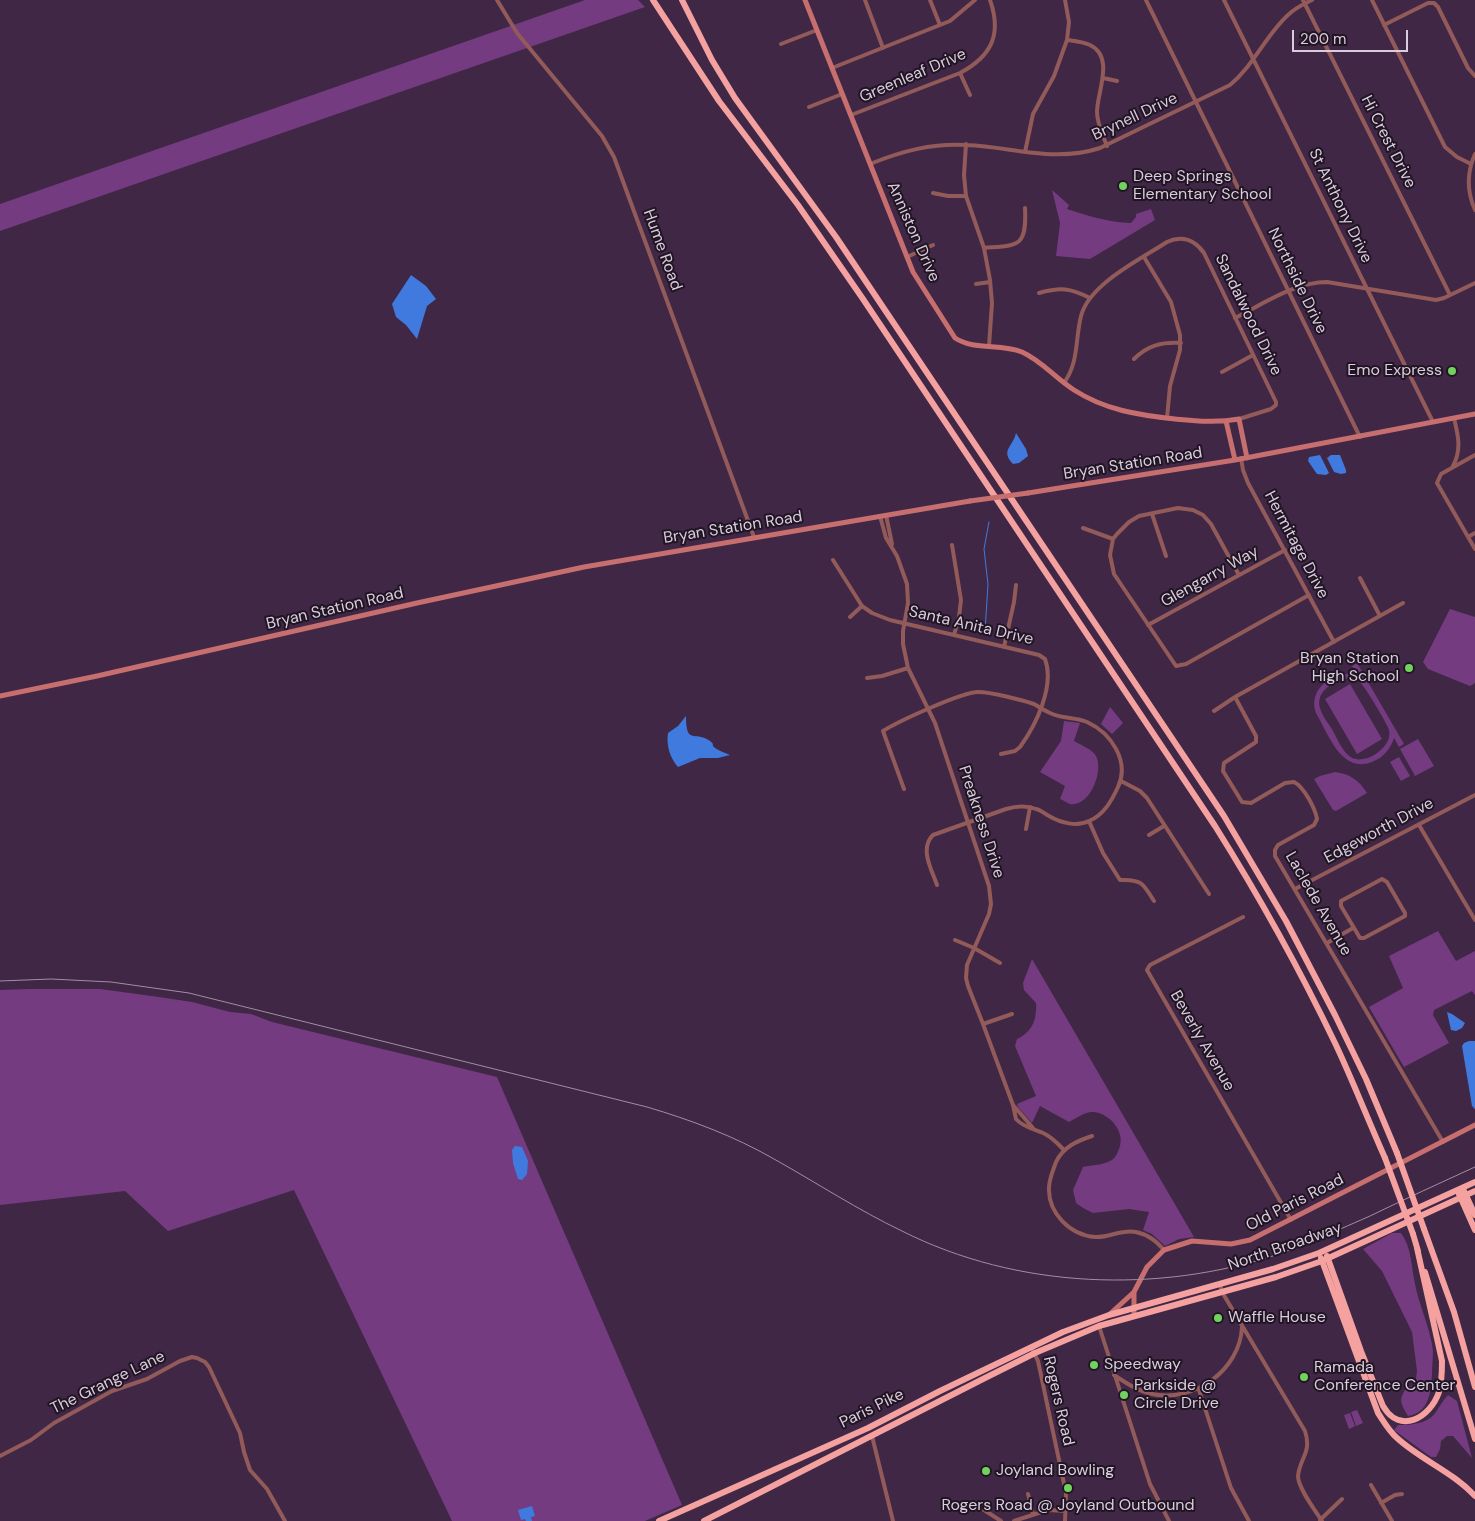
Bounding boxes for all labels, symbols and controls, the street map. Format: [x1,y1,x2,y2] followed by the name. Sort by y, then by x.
[1295,20,1411,52] scale bar
[1300,29,1346,49] text: 200 m
[857,45,969,107] street label: Greenleaf Drive
[1089,89,1181,145] street label: Brynell Drive
[1356,93,1420,191] street label: Hi Crest Drive
[1304,146,1376,266] street label: St Anthony Drive
[1133,167,1271,205] place label: Deep Springs Elementary School
[882,179,944,285] street label: Anniston Drive
[1117,180,1129,192] marker: Deep Springs Elementary School
[638,207,686,293] street label: Hume Road
[1263,225,1331,337] street label: Northside Drive
[1210,251,1286,379] street label: Sandalwood Drive
[1347,361,1442,381] place label: Emo Express
[1446,365,1458,377] marker: Emo Express
[1062,444,1204,484] street label: Bryan Station Road
[1260,488,1332,602] street label: Hermitage Drive
[662,508,804,548] street label: Bryan Station Road
[1158,542,1262,612] street label: Glengarry Way
[264,584,406,634] street label: Bryan Station Road
[907,602,1035,650] street label: Santa Anita Drive
[1300,649,1399,687] place label: Bryan Station High School
[1403,662,1415,674] marker: Bryan Station High School
[954,763,1008,881] street label: Preakness Drive
[1321,794,1437,868] street label: Edgeworth Drive
[1281,849,1355,959] street label: Laclede Avenue
[1166,987,1238,1095] street label: Beverly Avenue
[1243,1170,1347,1236] street label: Old Paris Road
[1226,1219,1344,1275] street label: North Broadway
[1228,1308,1326,1328] place label: Waffle House
[1212,1312,1224,1324] marker: Waffle House
[48,1347,168,1419] street label: The Grange Lane
[1038,1354,1078,1448] street label: Rogers Road
[1104,1355,1181,1375] place label: Speedway
[1314,1358,1456,1396] place label: Ramada Conference Center
[1088,1359,1100,1371] marker: Speedway
[1298,1371,1310,1383] marker: Ramada Conference Center
[1134,1376,1219,1414] place label: Parkside @ Circle Drive
[837,1385,907,1433] street label: Paris Pike
[1118,1389,1130,1401] marker: Parkside @ Circle Drive
[996,1461,1114,1481] place label: Joyland Bowling
[980,1465,992,1477] marker: Joyland Bowling
[1062,1482,1074,1494] marker: Rogers Road @ Joyland Outbound
[941,1496,1195,1516] place label: Rogers Road @ Joyland Outbound

